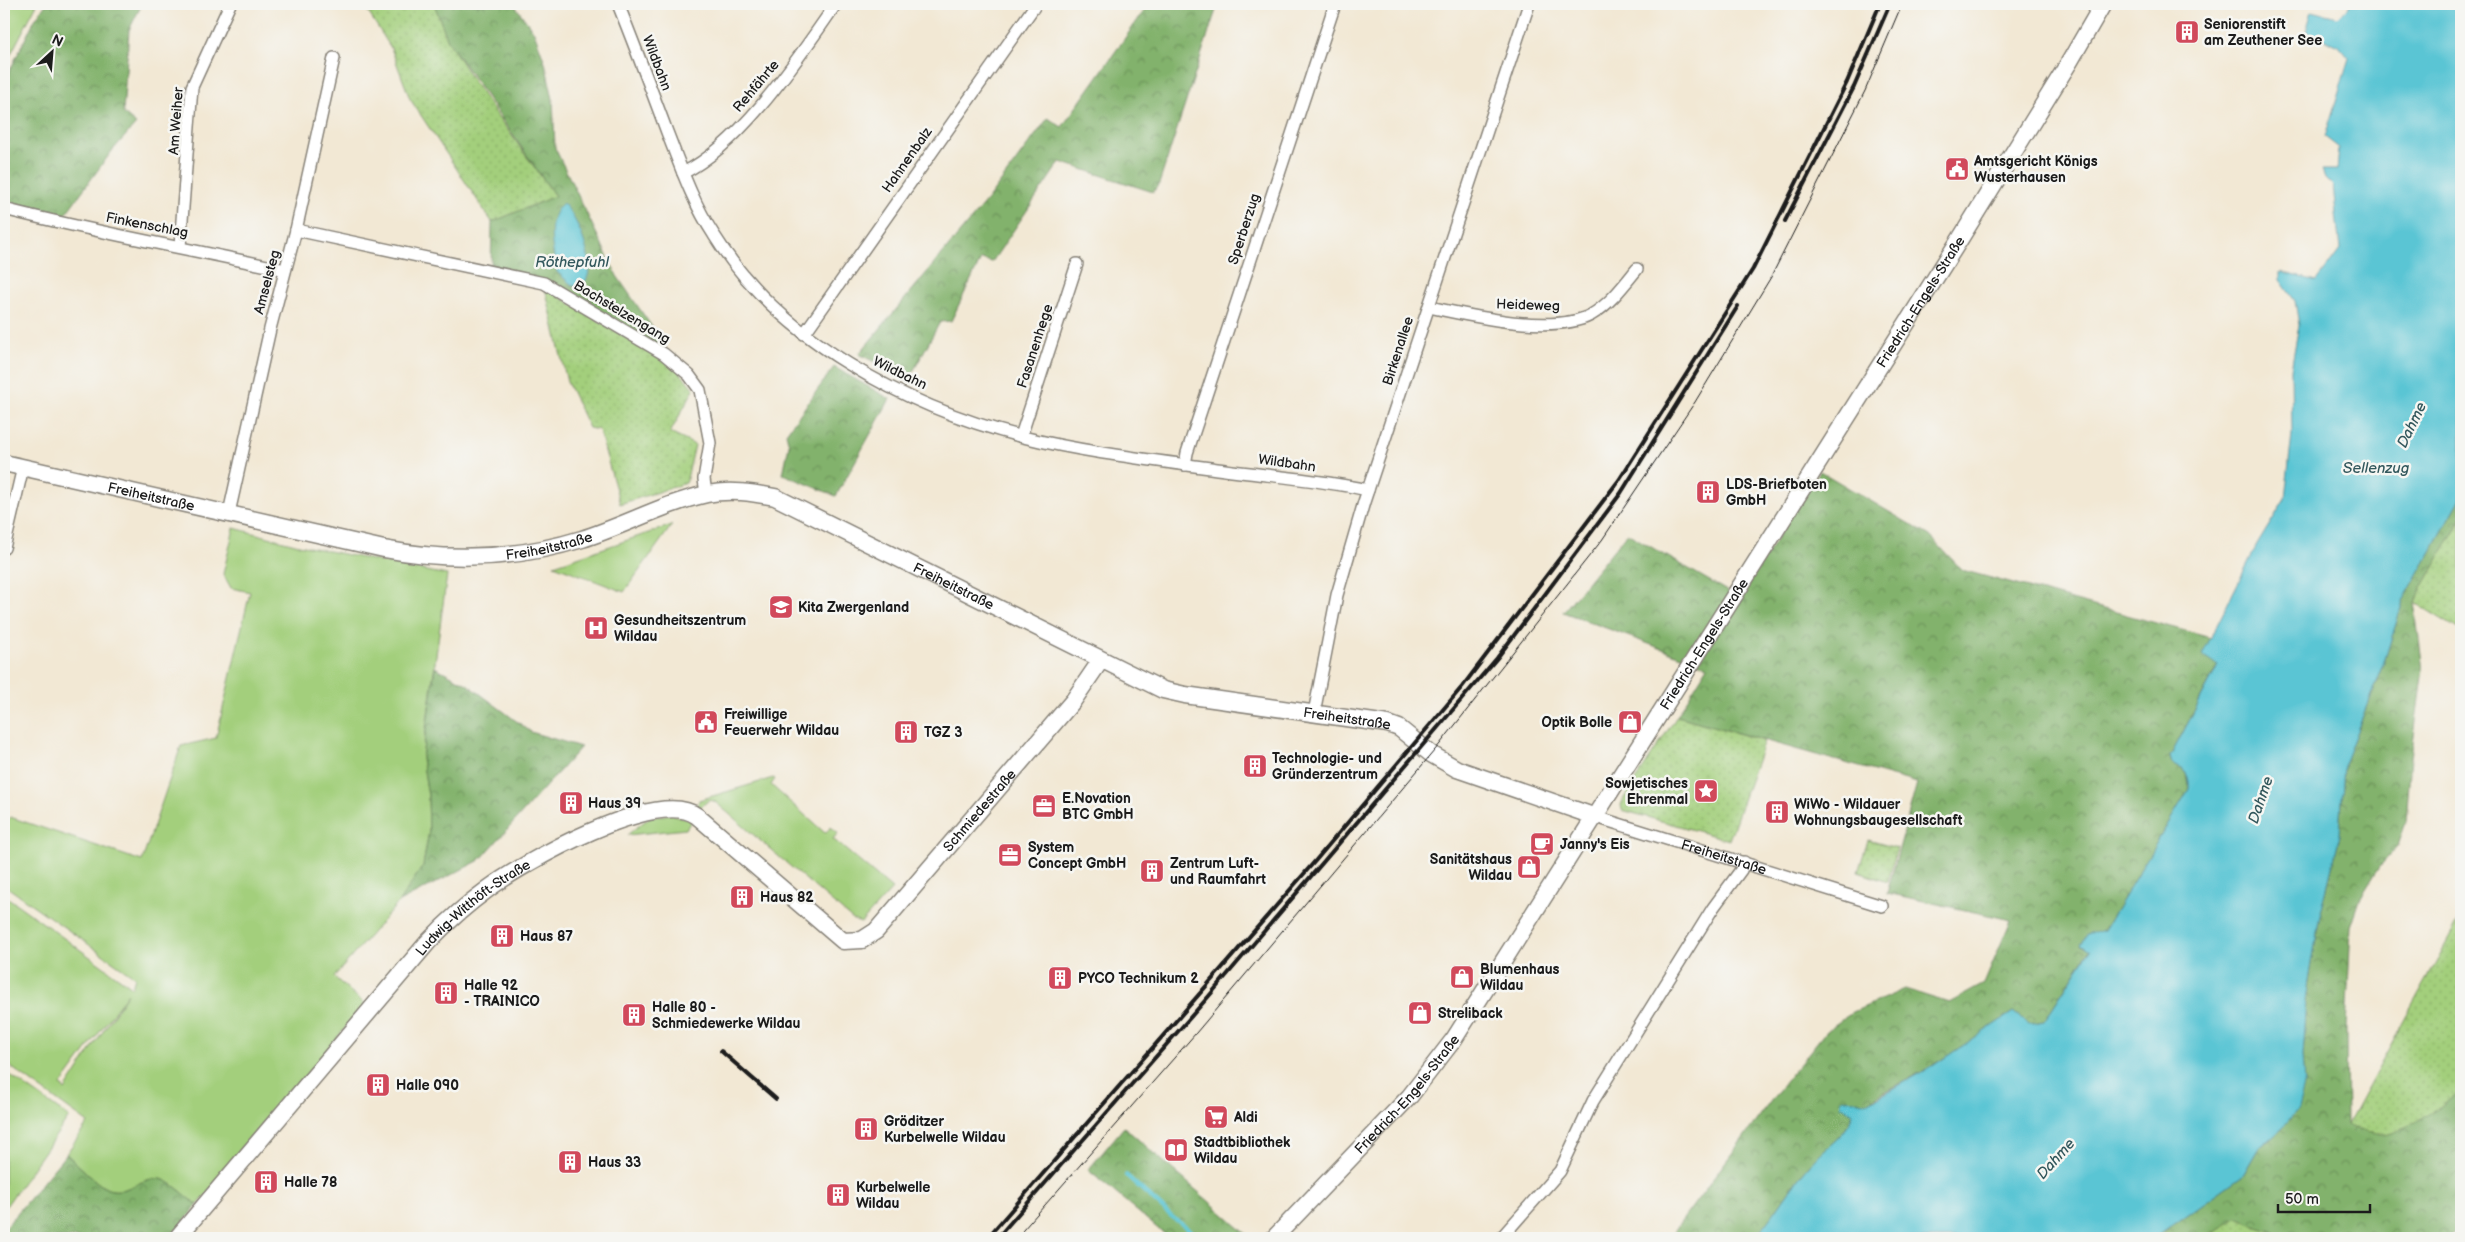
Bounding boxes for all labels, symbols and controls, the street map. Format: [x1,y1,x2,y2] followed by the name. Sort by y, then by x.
[2204,16,2322,49] place label: Seniorenstift am Zeuthener See
[2174,19,2200,45] building icon: Seniorenstift am Zeuthener See
[28,28,78,78] north arrow
[49,31,66,51] text: N
[639,33,675,93] street label: Wildbahn
[729,56,783,116] street label: Rehfährte
[165,86,187,156] street label: Am Weiher
[878,124,936,196] street label: Hahnenbalz
[1973,153,2098,186] place label: Amtsgericht Königs Wusterhausen
[1944,156,1970,182] public building icon: Amtsgericht Königs Wusterhausen
[1224,191,1264,267] street label: Sperberzug
[104,209,190,241] street label: Finkenschlag
[1872,233,1968,371] street label: Friedrich-Engels-Straße
[250,248,284,316] street label: Amselsteg
[535,253,609,272] water label: Röthepfuhl
[571,276,673,348] street label: Bachstelzengang
[1496,295,1560,315] street label: Heideweg
[1013,302,1057,390] street label: Fasanenhege
[1379,314,1417,388] street label: Birkenallee
[870,353,930,393] street label: Wildbahn
[2393,399,2431,451] water label: Dahme
[1257,451,1317,475] street label: Wildbahn
[2343,459,2410,478] water label: Sellenzug
[1726,476,1827,509] place label: LDS-Briefboten GmbH
[106,478,196,514] street label: Freiheitstraße
[1695,479,1721,505] building icon: LDS-Briefboten GmbH
[505,528,594,563] street label: Freiheitstraße
[910,559,997,613] street label: Freiheitstraße
[1656,575,1752,713] street label: Friedrich-Engels-Straße
[768,594,794,620] school or university icon: Kita Zwergenland
[798,599,909,616] place label: Kita Zwergenland
[614,612,746,645] place label: Gesundheitszentrum Wildau
[583,615,609,641] hospital icon: Gesundheitszentrum Wildau
[1302,703,1392,733] street label: Freiheitstraße
[724,706,839,739] place label: Freiwillige Feuerwehr Wildau
[693,709,719,735] public building icon: Freiwillige Feuerwehr Wildau
[1617,709,1643,735] shop icon: Optik Bolle
[1542,714,1612,731] place label: Optik Bolle
[893,719,919,745] building icon: TGZ 3
[924,724,962,741] place label: TGZ 3
[1272,750,1382,783] place label: Technologie- und Gründerzentrum
[1242,753,1268,779] building icon: Technologie- und Gründerzentrum
[939,766,1019,855] street label: Schmiedestraße
[2244,774,2278,826] water label: Dahme
[1605,775,1688,808] place label: Sowjetisches Ehrenmal
[1693,778,1719,804] place icon: Sowjetisches Ehrenmal
[558,790,584,816] building icon: Haus 39
[1062,790,1134,823] place label: E.Novation BTC GmbH
[1031,793,1057,819] office icon: E.Novation BTC GmbH
[588,795,641,812] place label: Haus 39
[1794,796,1963,829] place label: WiWo - Wildauer Wohnungsbaugesellschaft
[1764,799,1790,825] building icon: WiWo - Wildauer Wohnungsbaugesellschaft
[1529,831,1555,857] cafe icon: Janny's Eis
[1560,836,1630,853] place label: Janny's Eis
[1679,836,1769,878] street label: Freiheitstraße
[1028,839,1126,872] place label: System Concept GmbH
[997,842,1023,868] office icon: System Concept GmbH
[1430,851,1512,884] place label: Sanitätshaus Wildau
[1516,854,1542,880] shop icon: Sanitätshaus Wildau
[1170,855,1266,888] place label: Zentrum Luft- und Raumfahrt
[412,856,533,959] street label: Ludwig-Witthöft-Straße
[1139,858,1165,884] building icon: Zentrum Luft- und Raumfahrt
[729,884,755,910] building icon: Haus 82
[760,889,814,906] place label: Haus 82
[489,923,515,949] building icon: Haus 87
[520,928,573,945] place label: Haus 87
[1480,961,1560,994] place label: Blumenhaus Wildau
[1449,964,1475,990] shop icon: Blumenhaus Wildau
[1047,965,1073,991] building icon: PYCO Technikum 2
[1078,970,1199,987] place label: PYCO Technikum 2
[464,977,540,1010] place label: Halle 92 - TRAINICO
[433,980,459,1006] building icon: Halle 92 - TRAINICO
[652,999,801,1032] place label: Halle 80 - Schmiedewerke Wildau
[1407,1000,1433,1026] shop icon: Streliback
[621,1002,647,1028] building icon: Halle 80 - Schmiedewerke Wildau
[1438,1005,1503,1022] place label: Streliback
[1351,1031,1463,1157] street label: Friedrich-Engels-Straße
[365,1072,391,1098] building icon: Halle 090
[396,1077,459,1094] place label: Halle 090
[1203,1104,1229,1130] supermarket icon: Aldi
[1233,1109,1258,1126] place label: Aldi
[884,1113,1006,1146] place label: Gröditzer Kurbelwelle Wildau
[853,1116,879,1142] building icon: Gröditzer Kurbelwelle Wildau
[1194,1134,1291,1167] place label: Stadtbibliothek Wildau
[2033,1134,2079,1183] water label: Dahme
[1163,1137,1189,1163] library icon: Stadtbibliothek Wildau
[557,1149,583,1175] building icon: Haus 33
[588,1154,641,1171] place label: Haus 33
[253,1169,279,1195] building icon: Halle 78
[284,1174,337,1191] place label: Halle 78
[856,1179,930,1212] place label: Kurbelwelle Wildau
[825,1182,851,1208] building icon: Kurbelwelle Wildau
[2278,1182,2370,1214] scale bar
[2285,1190,2319,1209] text: 50 m

